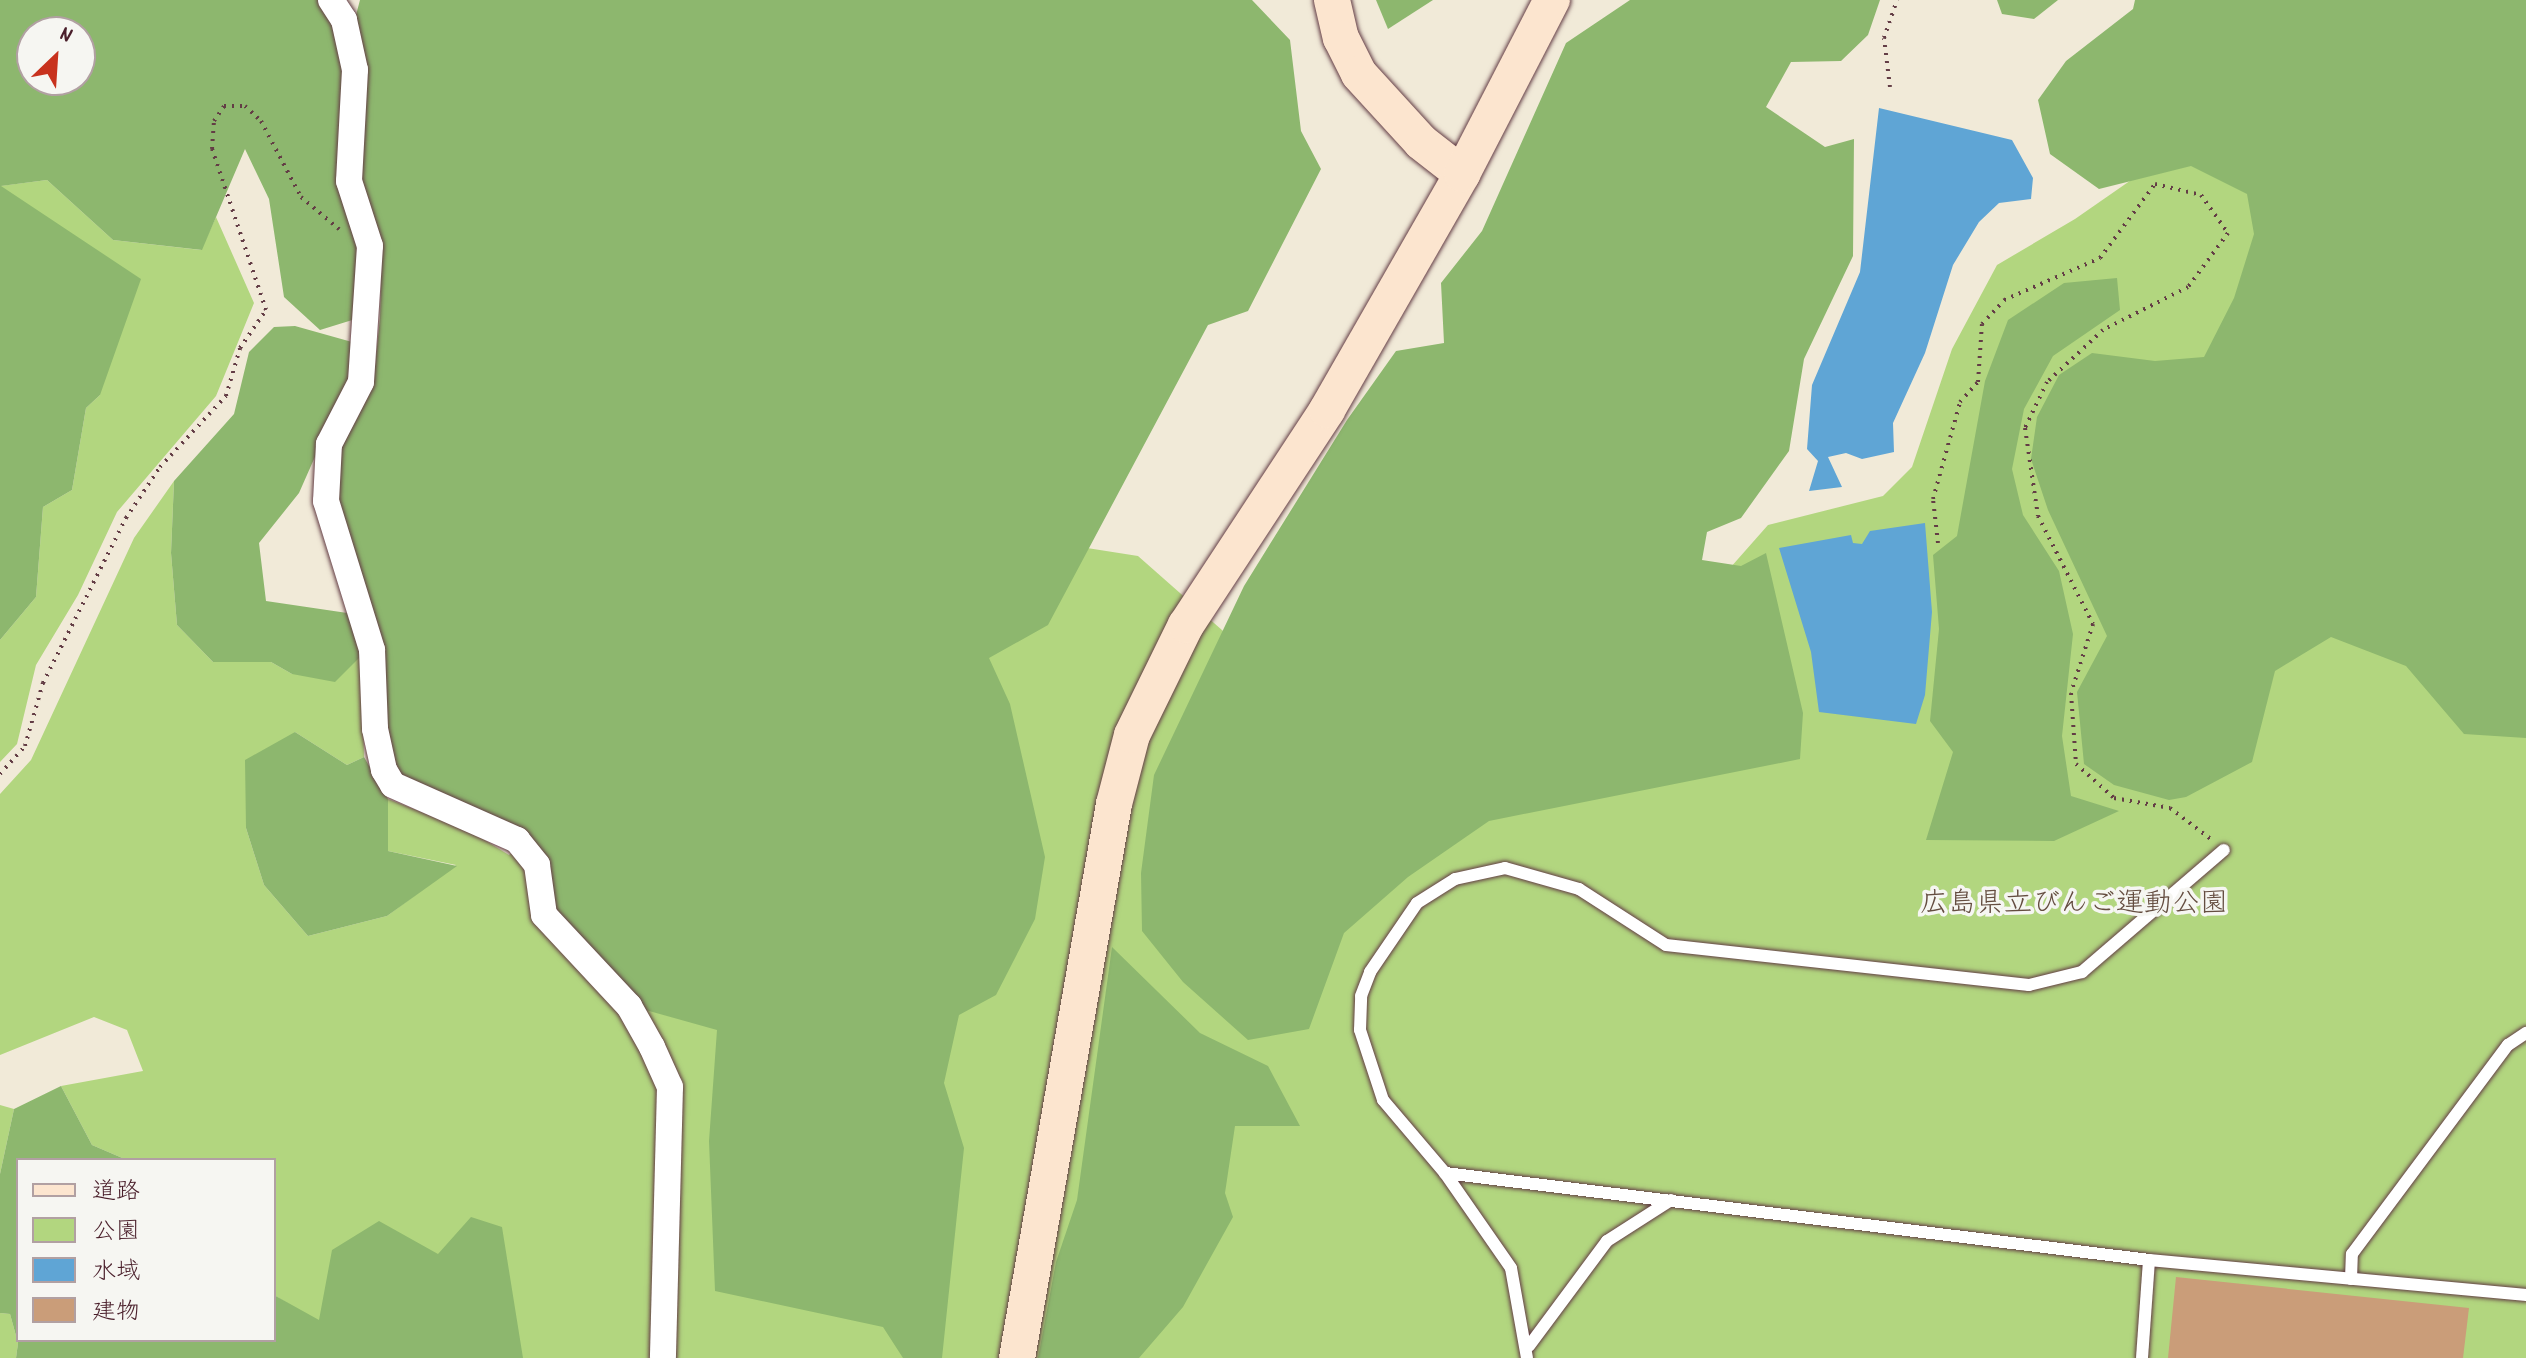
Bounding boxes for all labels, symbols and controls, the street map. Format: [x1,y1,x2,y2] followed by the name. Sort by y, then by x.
[16,16,96,96] north arrow
[54,19,77,52] text: N
[1920,889,2228,923] park label: 広島県立びんご運動公園
[16,1158,276,1342] legend
[92,1176,140,1210] text: 道路
[92,1216,140,1250] text: 公園
[92,1256,140,1290] text: 水域
[92,1296,140,1330] text: 建物

